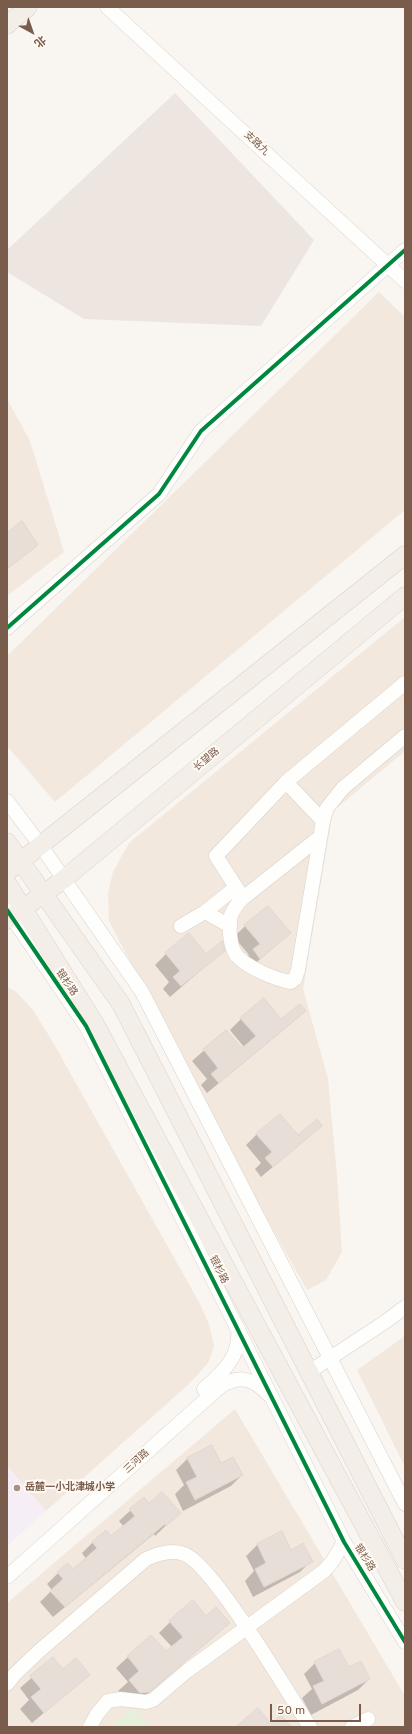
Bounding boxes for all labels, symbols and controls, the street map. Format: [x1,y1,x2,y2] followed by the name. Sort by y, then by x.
[12,12,52,52] north arrow
[31,32,48,50] text: 北
[241,129,271,159] street label: 支路九
[192,746,222,774] street label: 长望路
[53,967,79,999] street label: 银杉路
[206,1254,230,1286] street label: 银杉路
[122,1448,152,1476] street label: 三河路
[25,1482,115,1494] place label: 岳麓一小北津城小学
[12,1483,22,1493] marker: 岳麓一小北津城小学
[351,1542,377,1574] street label: 银杉路
[272,1696,363,1722] scale bar
[277,1703,305,1719] text: 50 m

